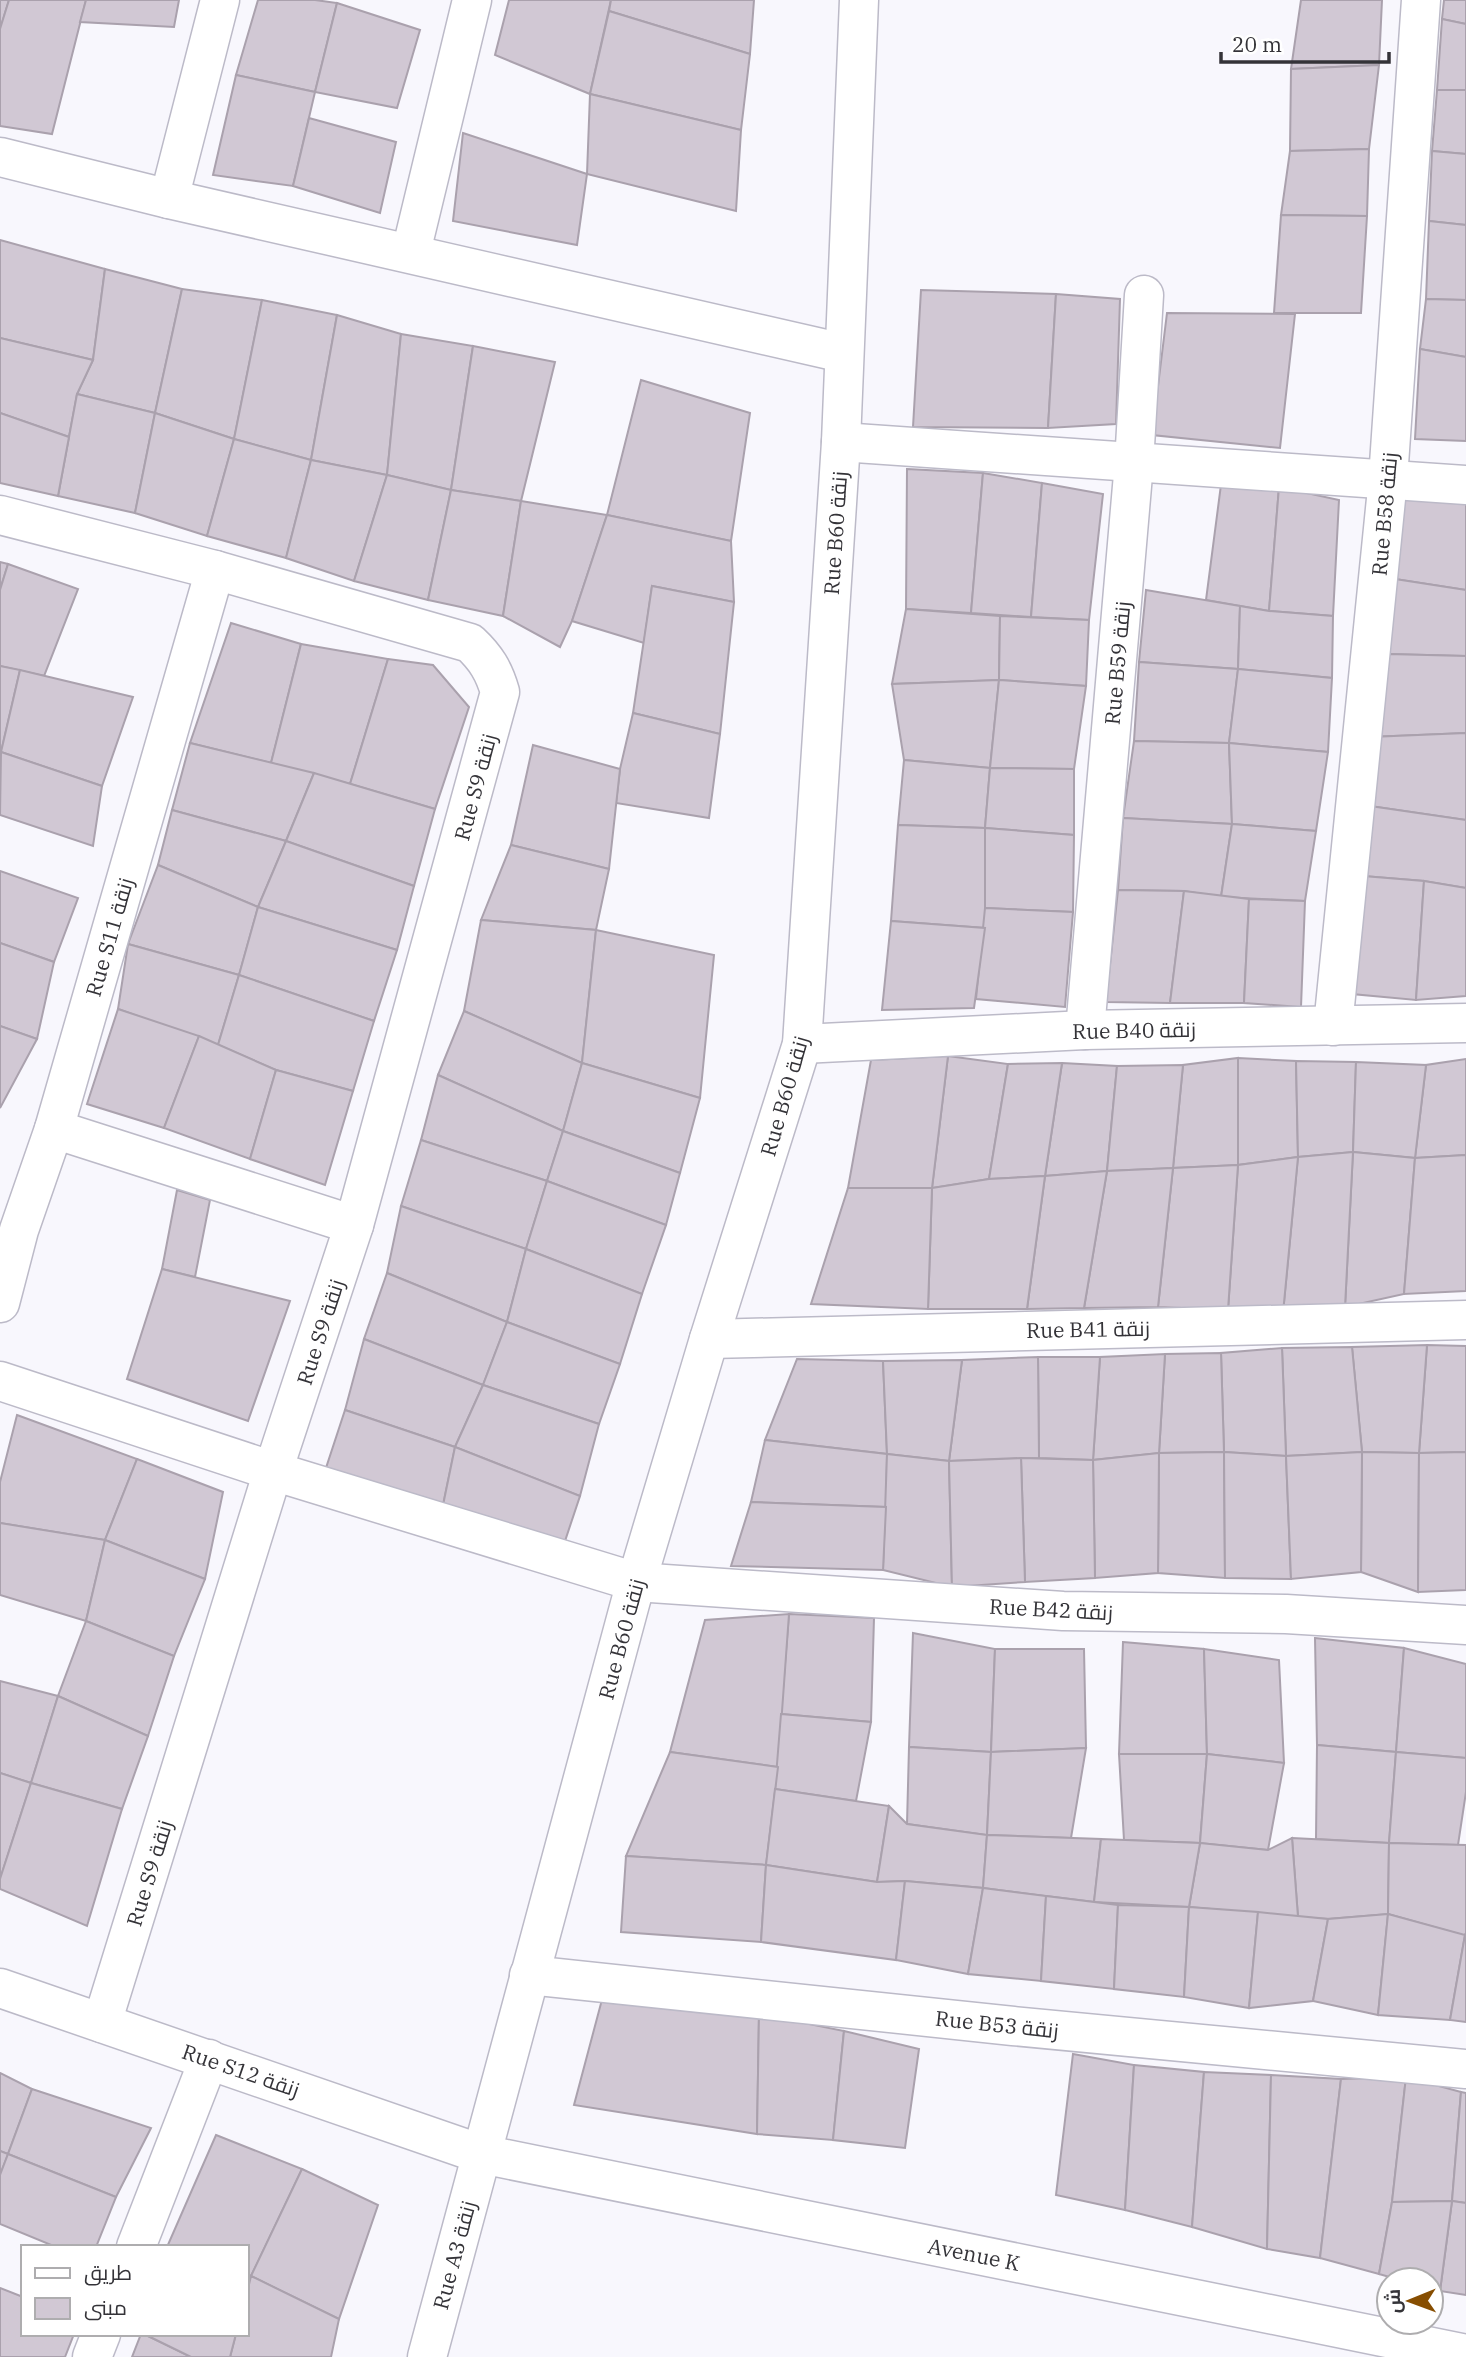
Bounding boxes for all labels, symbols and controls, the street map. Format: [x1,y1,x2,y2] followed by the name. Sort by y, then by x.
[1221,21,1389,65] scale bar
[1232,30,1282,58] text: 20 m
[1365,451,1403,577] street label: Rue B58 زنقة
[817,470,853,596] street label: Rue B60 زنقة
[1098,600,1136,726] street label: Rue B59 زنقة
[447,730,503,844] street label: Rue S9 زنقة
[79,874,139,1000] street label: Rue S11 زنقة
[1072,1015,1196,1045] street label: Rue B40 زنقة
[753,1033,815,1159] street label: Rue B60 زنقة
[290,1276,350,1388] street label: Rue S9 زنقة
[1026,1314,1150,1344] street label: Rue B41 زنقة
[591,1576,651,1702] street label: Rue B60 زنقة
[988,1592,1114,1626] street label: Rue B42 زنقة
[120,1816,178,1930] street label: Rue S9 زنقة
[934,2004,1060,2044] street label: Rue B53 زنقة
[179,2037,303,2103] street label: Rue S12 زنقة
[426,2197,482,2313] street label: Rue A3 زنقة
[925,2231,1023,2277] street label: Avenue K
[21,2245,248,2336] legend
[84,2258,132,2286] text: طريق
[1375,2266,1445,2336] north arrow
[1381,2289,1405,2314] text: ش
[84,2293,127,2321] text: مبنى

